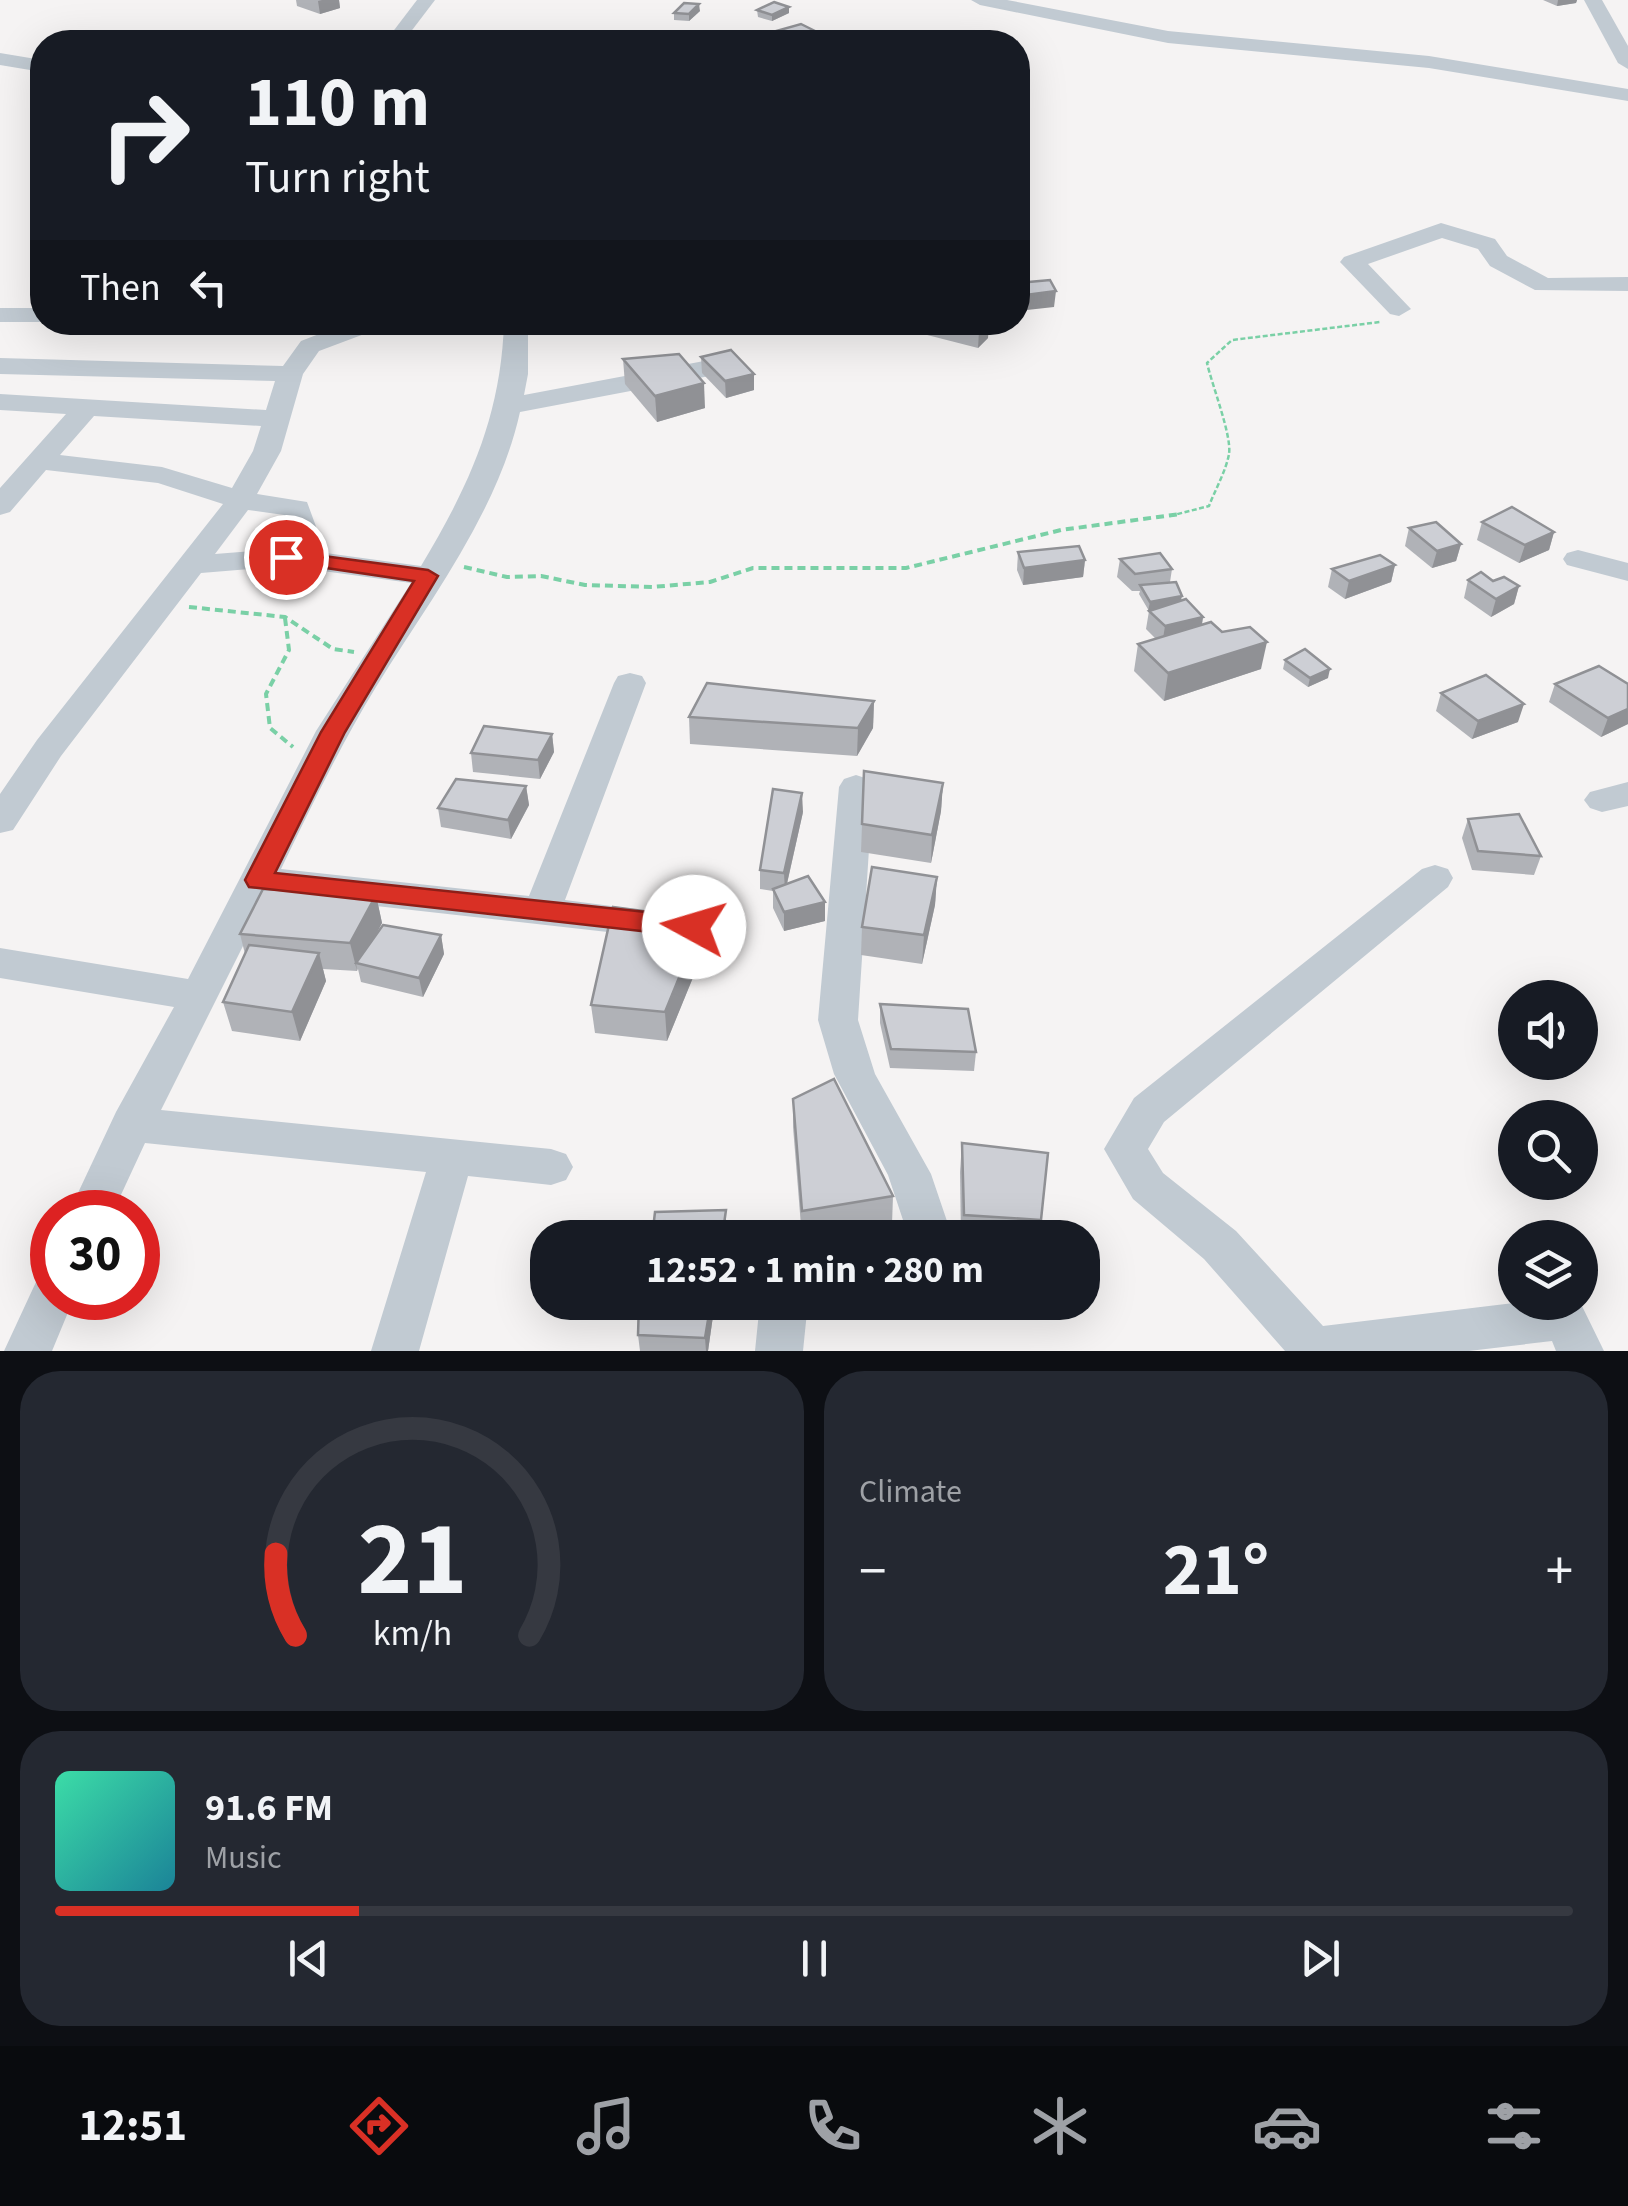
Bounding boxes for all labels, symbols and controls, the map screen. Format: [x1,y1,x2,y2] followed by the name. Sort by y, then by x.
[245,53,430,153] text: 110 m
[80,70,210,200] icon: right
[245,146,430,210] text: Turn right
[181,260,236,315] icon: left
[80,261,161,315] text: Then
[244,515,329,600] pin
[259,530,314,585] icon: arrive
[642,875,746,979] position arrow
[1498,980,1598,1320] map controls
[1498,980,1598,1080] button: sound
[1498,1100,1598,1200] button: search
[30,1190,160,1320] speed limit sign: 30
[1498,1220,1598,1320] button: layers
[646,1243,984,1297] text: 12:52 · 1 min · 280 m
[859,1469,962,1515] text: Climate
[357,1487,467,1635] text: 21
[1163,1517,1269,1624] text: 21°
[859,1533,886,1611] text: −
[1546,1533,1573,1611] text: +
[372,1608,452,1659] text: km/h
[205,1781,333,1835] text: 91.6 FM
[205,1835,282,1881] text: Music
[281,1931,336,1986] icon: previous
[787,1931,842,1986] icon: pause
[1293,1931,1348,1986] icon: next
[344,2091,414,2161] icon: directions
[571,2091,641,2161] icon: music
[798,2091,868,2161] icon: phone
[1025,2091,1095,2161] icon: climate
[1252,2091,1322,2161] icon: car
[1479,2091,1549,2161] icon: filters
[79,2094,187,2158] text: 12:51

